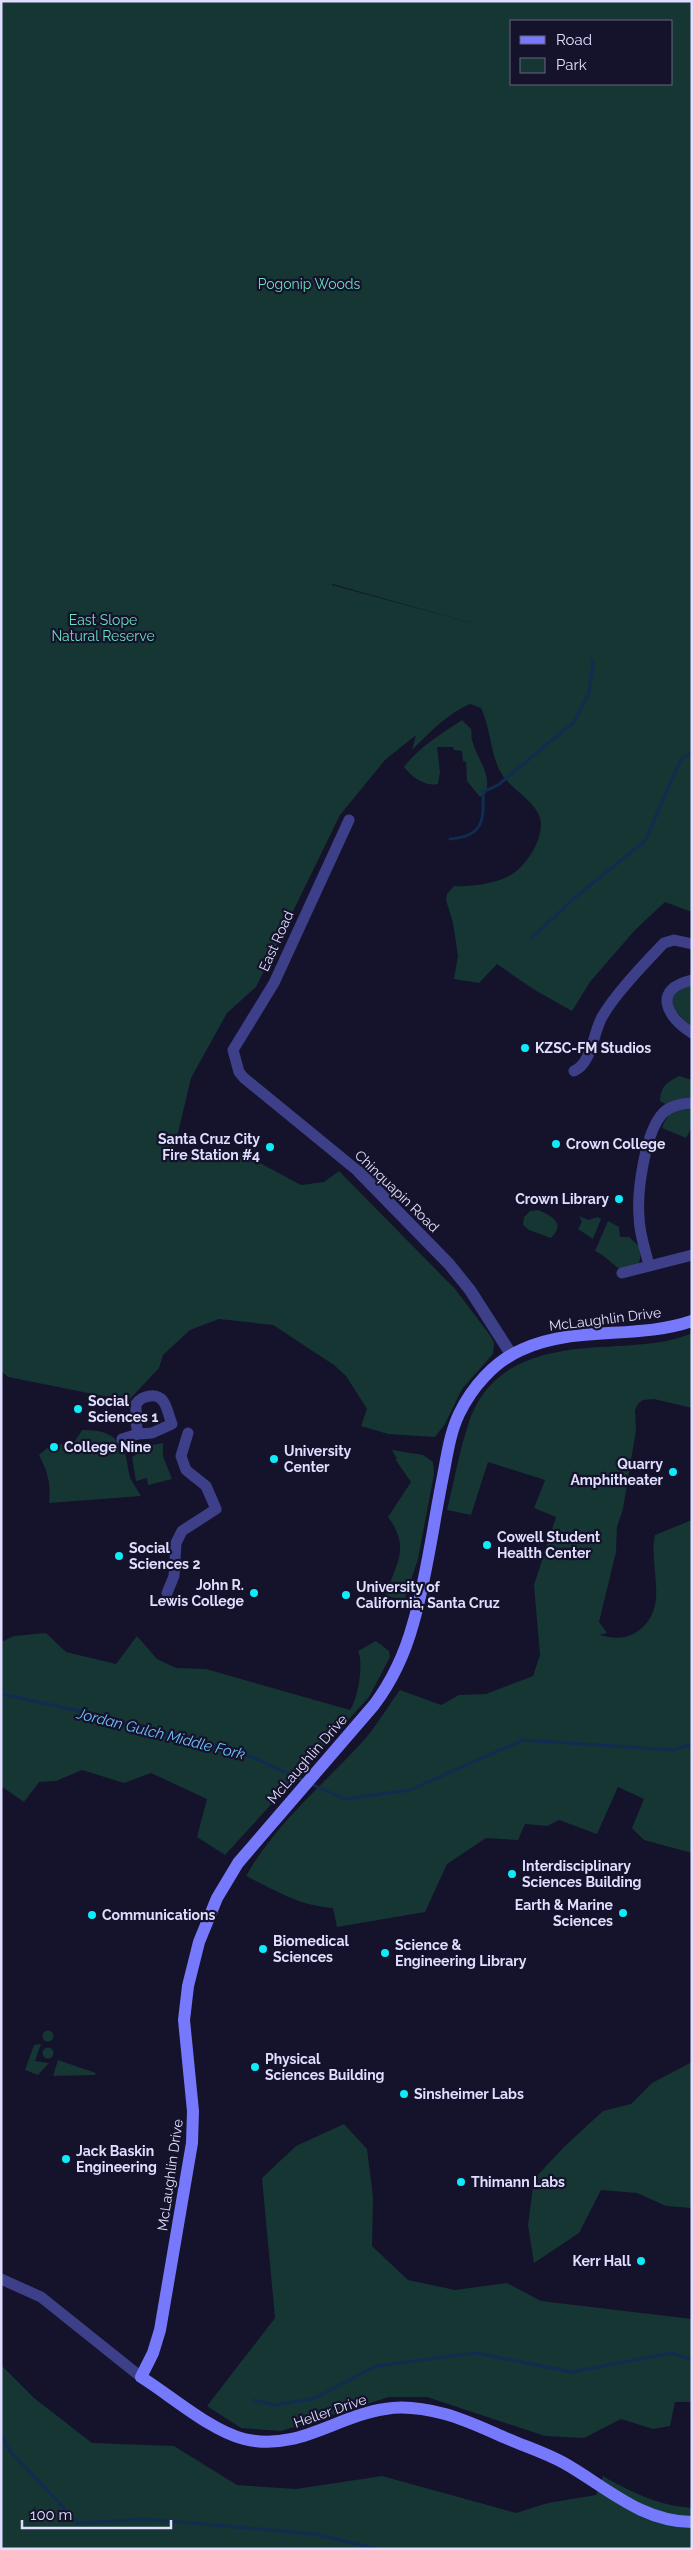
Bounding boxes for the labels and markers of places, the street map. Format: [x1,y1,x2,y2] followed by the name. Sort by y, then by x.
[535,1040,651,1056] place label: KZSC-FM Studios
[519,1042,531,1054] marker: KZSC-FM Studios
[158,1131,260,1163] place label: Santa Cruz City Fire Station #4
[566,1136,666,1152] place label: Crown College
[550,1138,562,1150] marker: Crown College
[264,1141,276,1153] marker: Santa Cruz City Fire Station #4
[515,1191,609,1207] place label: Crown Library
[613,1193,625,1205] marker: Crown Library
[88,1393,158,1425] place label: Social Sciences 1
[72,1403,84,1415] marker: Social Sciences 1
[64,1439,152,1455] place label: College Nine
[48,1441,60,1453] marker: College Nine
[284,1443,351,1475] place label: University Center
[268,1453,280,1465] marker: University Center
[570,1456,664,1488] place label: Quarry Amphitheater
[667,1466,679,1478] marker: Quarry Amphitheater
[497,1529,601,1561] place label: Cowell Student Health Center
[481,1539,493,1551] marker: Cowell Student Health Center
[129,1540,200,1572] place label: Social Sciences 2
[113,1550,125,1562] marker: Social Sciences 2
[150,1577,245,1609] place label: John R. Lewis College
[356,1579,500,1611] place label: University of California, Santa Cruz
[248,1587,260,1599] marker: John R. Lewis College
[340,1589,352,1601] marker: University of California, Santa Cruz
[522,1858,642,1890] place label: Interdisciplinary Sciences Building
[506,1868,518,1880] marker: Interdisciplinary Sciences Building
[515,1897,614,1929] place label: Earth & Marine Sciences
[102,1907,216,1923] place label: Communications
[617,1907,629,1919] marker: Earth & Marine Sciences
[86,1909,98,1921] marker: Communications
[273,1933,350,1965] place label: Biomedical Sciences
[395,1937,527,1969] place label: Science & Engineering Library
[257,1943,269,1955] marker: Biomedical Sciences
[379,1947,391,1959] marker: Science & Engineering Library
[265,2051,385,2083] place label: Physical Sciences Building
[249,2061,261,2073] marker: Physical Sciences Building
[414,2086,524,2102] place label: Sinsheimer Labs
[398,2088,410,2100] marker: Sinsheimer Labs
[76,2143,157,2175] place label: Jack Baskin Engineering
[60,2153,72,2165] marker: Jack Baskin Engineering
[471,2174,565,2190] place label: Thimann Labs
[455,2176,467,2188] marker: Thimann Labs
[573,2253,632,2269] place label: Kerr Hall
[635,2255,647,2267] marker: Kerr Hall

